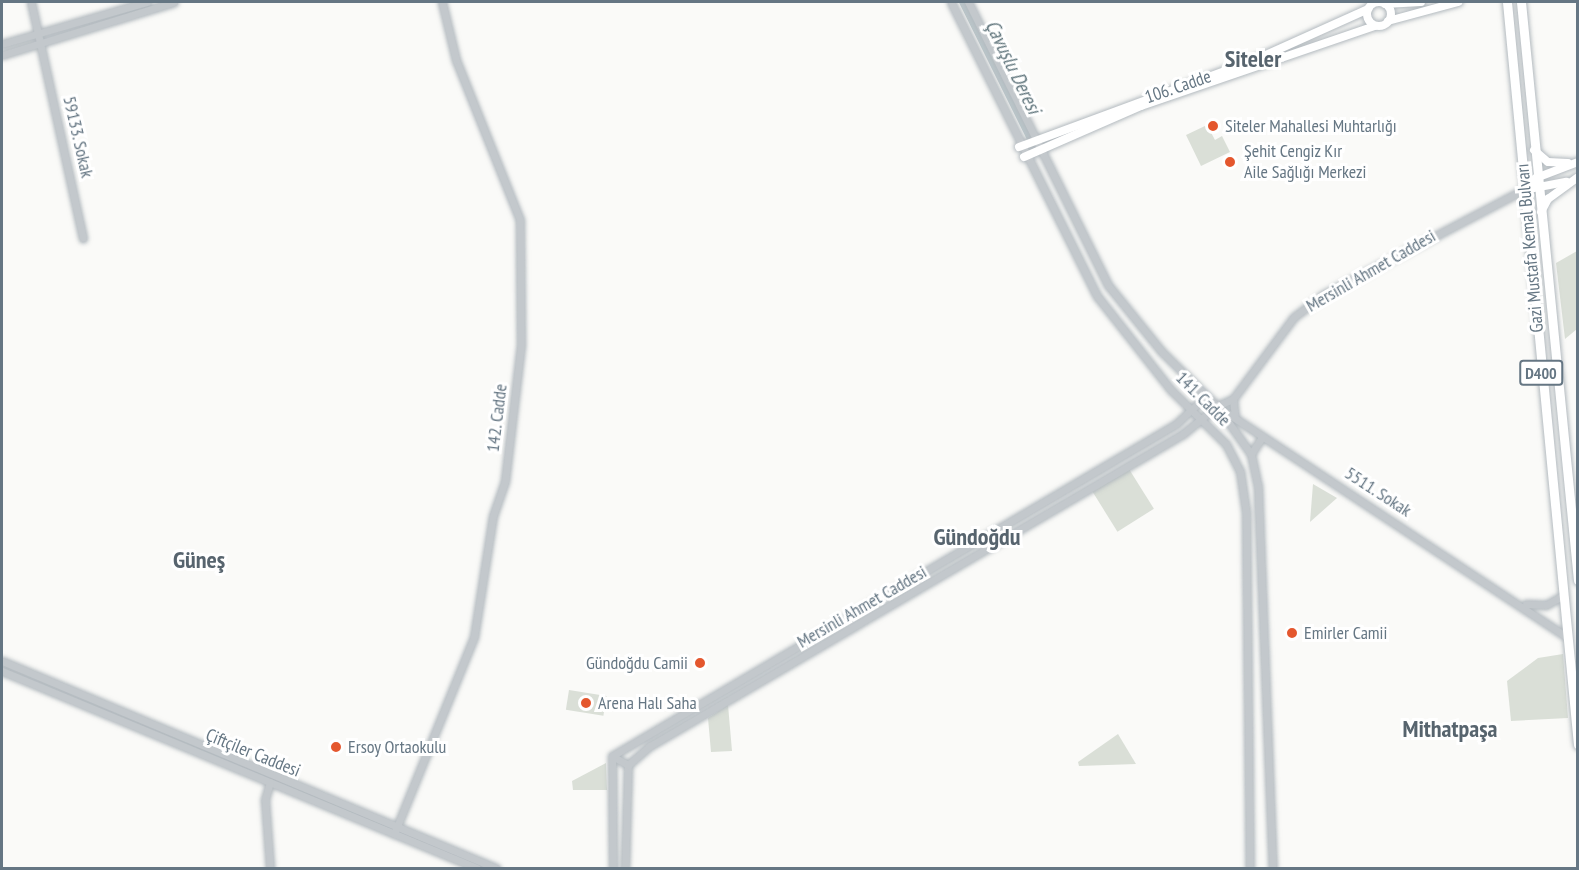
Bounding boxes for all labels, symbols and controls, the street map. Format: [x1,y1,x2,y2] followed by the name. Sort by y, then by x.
[980,16,1046,118] water label: Çavuşlu Deresi
[1225,45,1281,73] district label: Siteler
[1142,65,1214,109] street label: 106. Cadde
[58,94,98,180] street label: 59133. Sokak
[1225,115,1397,137] place label: Siteler Mahallesi Muhtarlığı
[1206,119,1220,133] marker: Siteler Mahallesi Muhtarlığı
[1244,141,1366,184] place label: Şehit Cengiz Kır Aile Sağlığı Merkezi
[1221,153,1239,171] marker: Şehit Cengiz Kır Aile Sağlığı Merkezi
[1512,163,1548,333] street label: Gazi Mustafa Kemal Bulvarı
[1302,225,1440,317] street label: Mersinli Ahmet Caddesi
[1518,360,1564,386] road number: D400
[1171,367,1235,431] street label: 141. Cadde
[482,382,512,454] street label: 142. Cadde
[1340,462,1416,522] street label: 5511. Sokak
[934,523,1020,551] district label: Gündoğdu
[173,546,225,574] district label: Güneş
[793,561,931,653] street label: Mersinli Ahmet Caddesi
[1304,622,1387,644] place label: Emirler Camii
[1285,626,1299,640] marker: Emirler Camii
[586,652,688,674] place label: Gündoğdu Camii
[693,656,707,670] marker: Gündoğdu Camii
[598,692,697,714] place label: Arena Halı Saha
[579,696,593,710] marker: Arena Halı Saha
[1403,715,1497,743] district label: Mithatpaşa
[202,724,304,782] street label: Çiftçiler Caddesi
[348,736,447,758] place label: Ersoy Ortaokulu
[329,740,343,754] marker: Ersoy Ortaokulu

